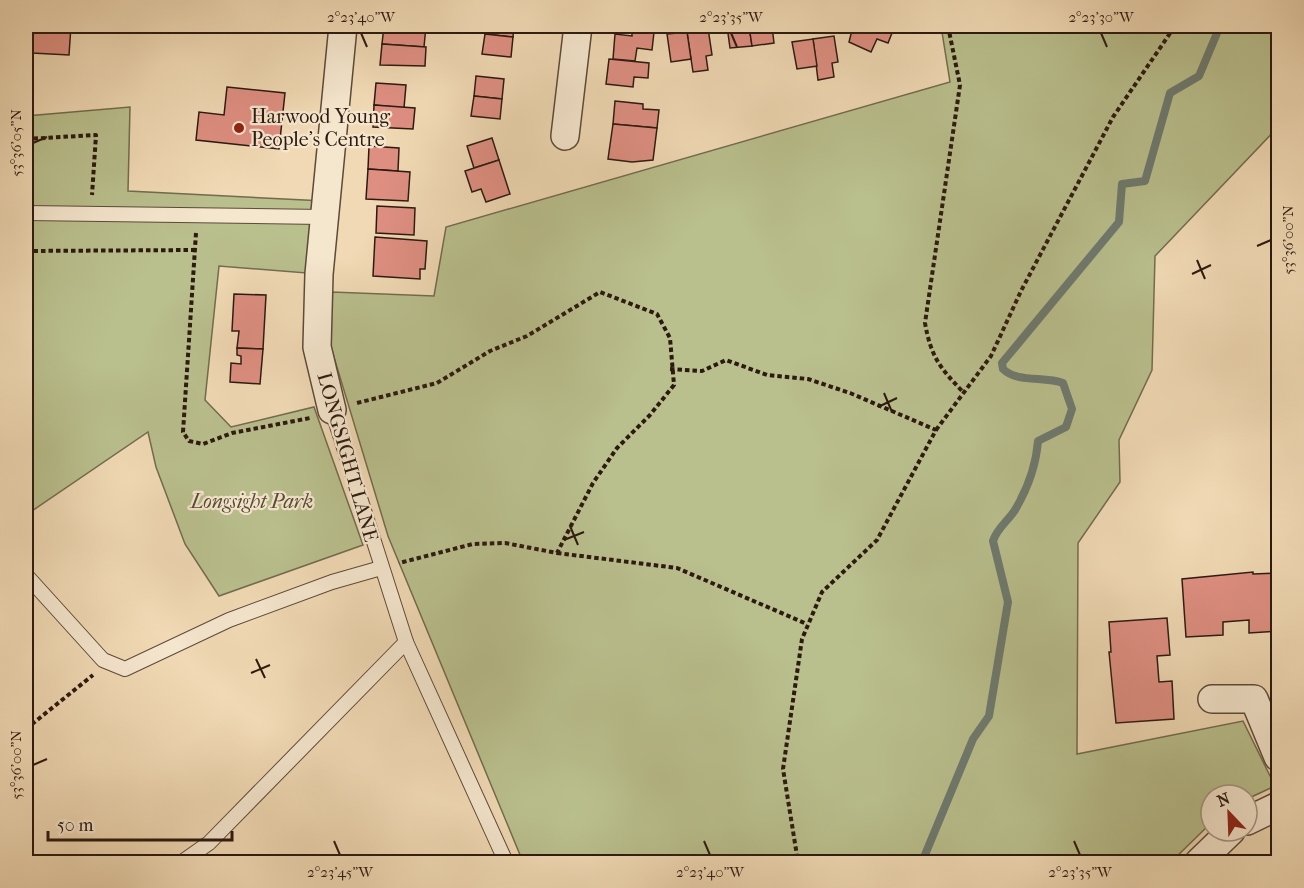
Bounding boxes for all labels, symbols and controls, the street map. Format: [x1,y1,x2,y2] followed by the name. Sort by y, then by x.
[327,8,396,26] text: 2°23'40"W
[699,8,764,26] text: 2°23'35"W
[1068,8,1135,26] text: 2°23'30"W
[251,105,390,151] place label: Harwood Young People's Centre
[7,109,25,177] text: 53°36'05"N
[232,121,246,135] marker: Harwood Young People's Centre
[1279,205,1297,275] text: 53°36'00"N
[312,370,383,544] street label: LONGSIGHT LANE
[189,490,313,513] park label: Longsight Park
[7,730,25,800] text: 53°36'00"N
[1199,783,1259,843] north arrow
[1214,788,1233,811] text: N
[48,804,232,842] scale bar
[57,815,94,836] text: 50 m
[307,863,374,881] text: 2°23'45"W
[676,863,745,881] text: 2°23'40"W
[1048,863,1113,881] text: 2°23'35"W

